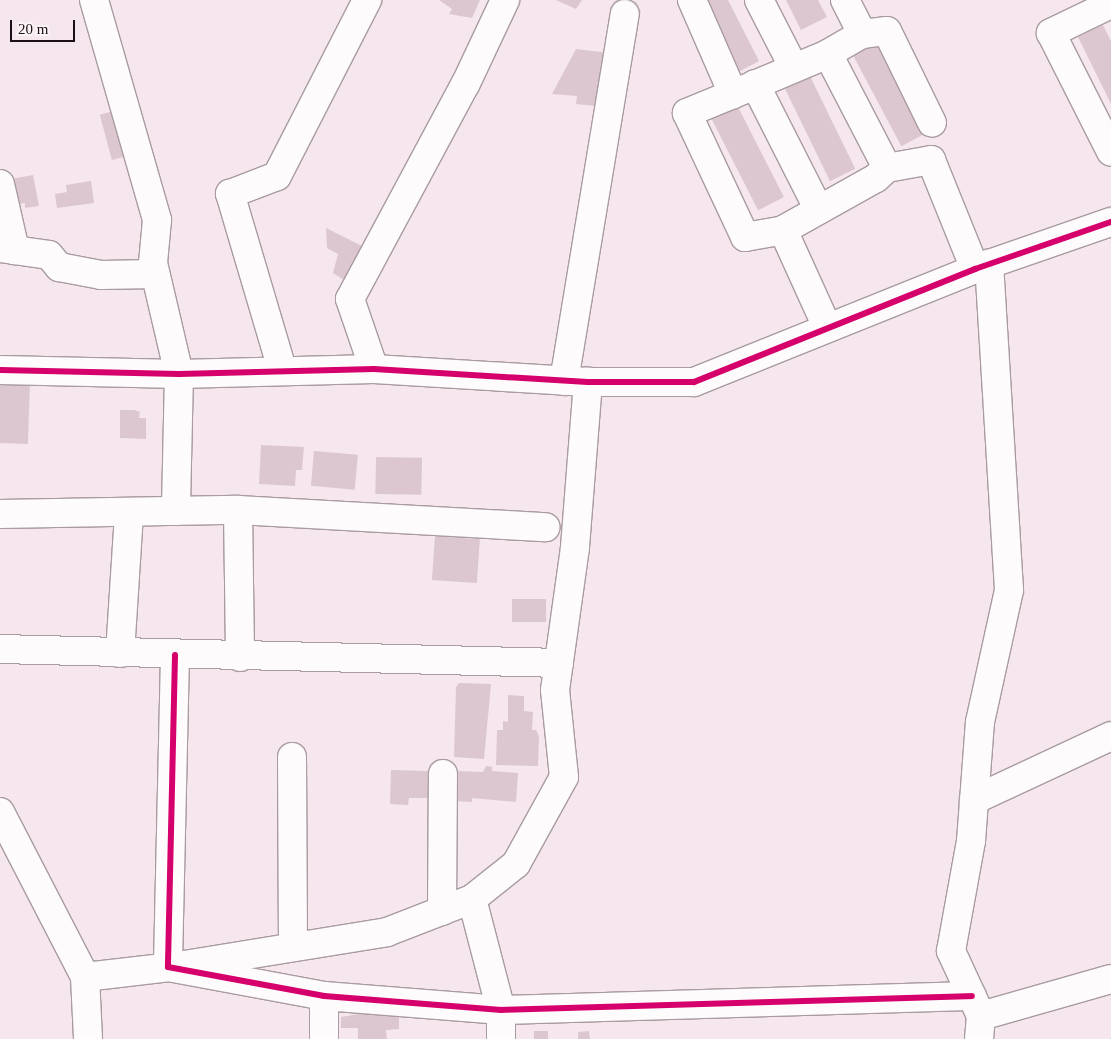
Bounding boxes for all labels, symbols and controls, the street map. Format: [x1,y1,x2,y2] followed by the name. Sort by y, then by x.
[12,10,78,42] scale bar
[18,21,48,37] text: 20 m

